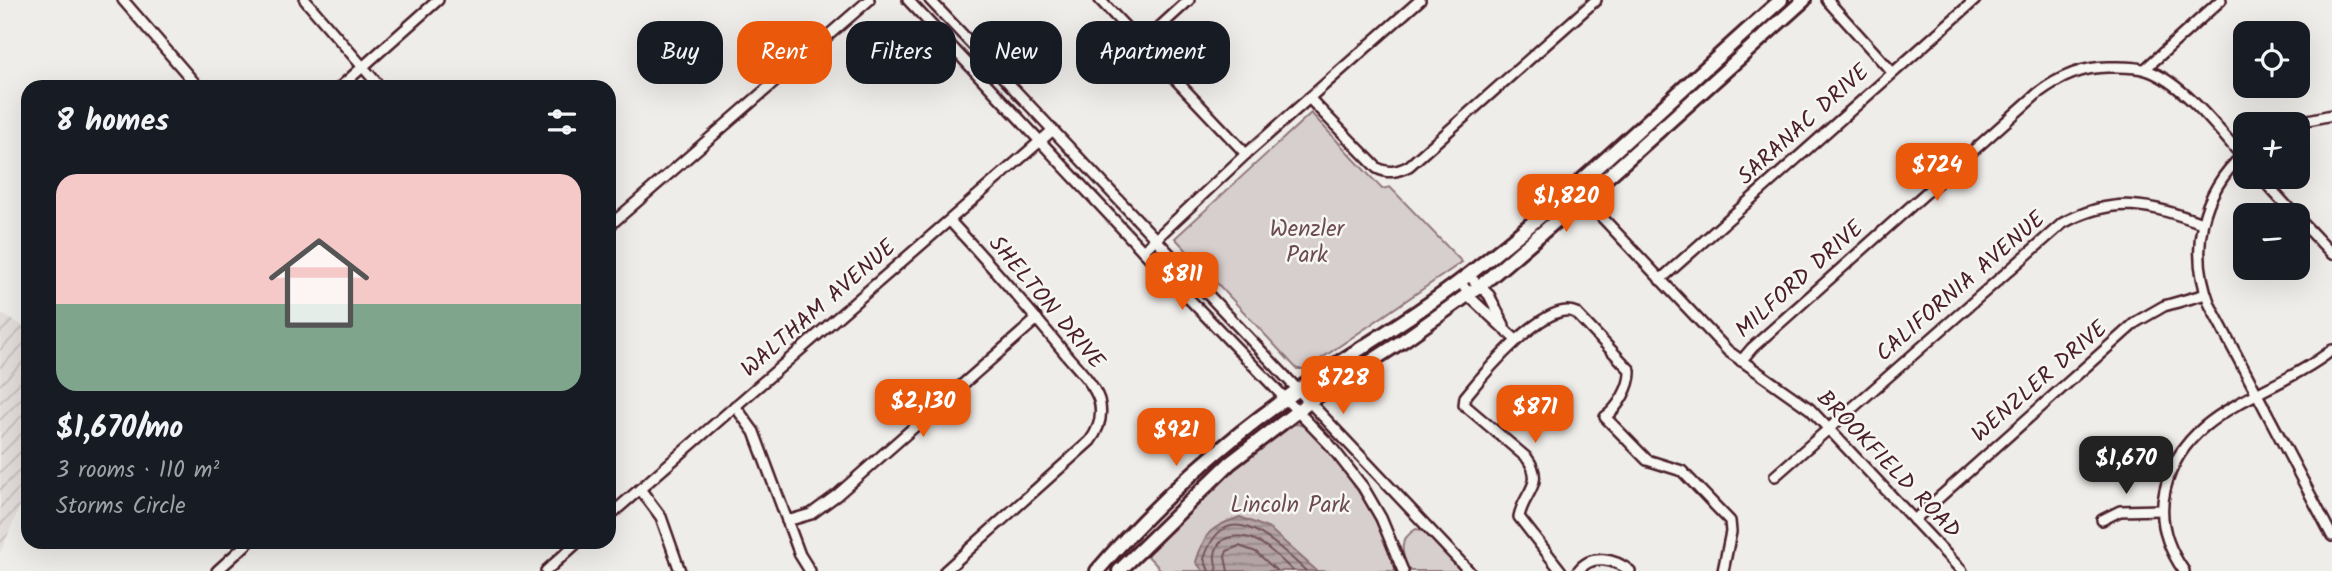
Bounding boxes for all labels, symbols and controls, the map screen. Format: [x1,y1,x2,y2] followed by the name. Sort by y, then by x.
[637,21,723,84] chip: Buy
[737,21,832,84] chip: Rent
[846,21,956,84] chip: Filters
[970,21,1062,84] chip: New
[1076,21,1230,84] chip: Apartment
[2233,21,2310,280] map controls
[2233,21,2310,98] button: locate
[1730,55,1879,194] street label: SARANAC DRIVE
[56,98,169,146] text: 8 homes
[543,103,581,141] icon: filters
[2233,112,2310,189] button: +
[1896,144,1978,203] pin: $724
[1912,148,1962,184] text: $724
[1509,174,1623,234] pin: $1,820
[1533,179,1599,215] text: $1,820
[1868,202,2054,371] street label: CALIFORNIA AVENUE
[2233,203,2310,280] button: −
[1270,212,1346,274] park label: Wenzler Park
[1728,212,1873,348] street label: MILFORD DRIVE
[256,220,382,346] icon: home
[979,228,1113,379] street label: SHELTON DRIVE
[733,231,905,387] street label: WALTHAM AVENUE
[1141,252,1223,312] pin: $811
[1161,257,1203,293] text: $811
[1964,312,2117,452] street label: WENZLER DRIVE
[1302,356,1384,416] pin: $728
[1317,361,1369,397] text: $728
[866,380,980,439] pin: $2,130
[1807,382,1969,548] street label: BROOKFIELD ROAD
[891,384,955,420] text: $2,130
[1494,386,1576,445] pin: $871
[1513,390,1558,426] text: $871
[56,405,183,453] text: $1,670/mo
[1135,408,1217,468] pin: $921
[1153,413,1199,449] text: $921
[2069,436,2183,496] pin: $1,670
[2095,441,2157,477] text: $1,670
[56,453,219,489] text: 3 rooms · 110 m²
[1230,488,1350,524] park label: Lincoln Park
[56,489,186,525] text: Storms Circle

